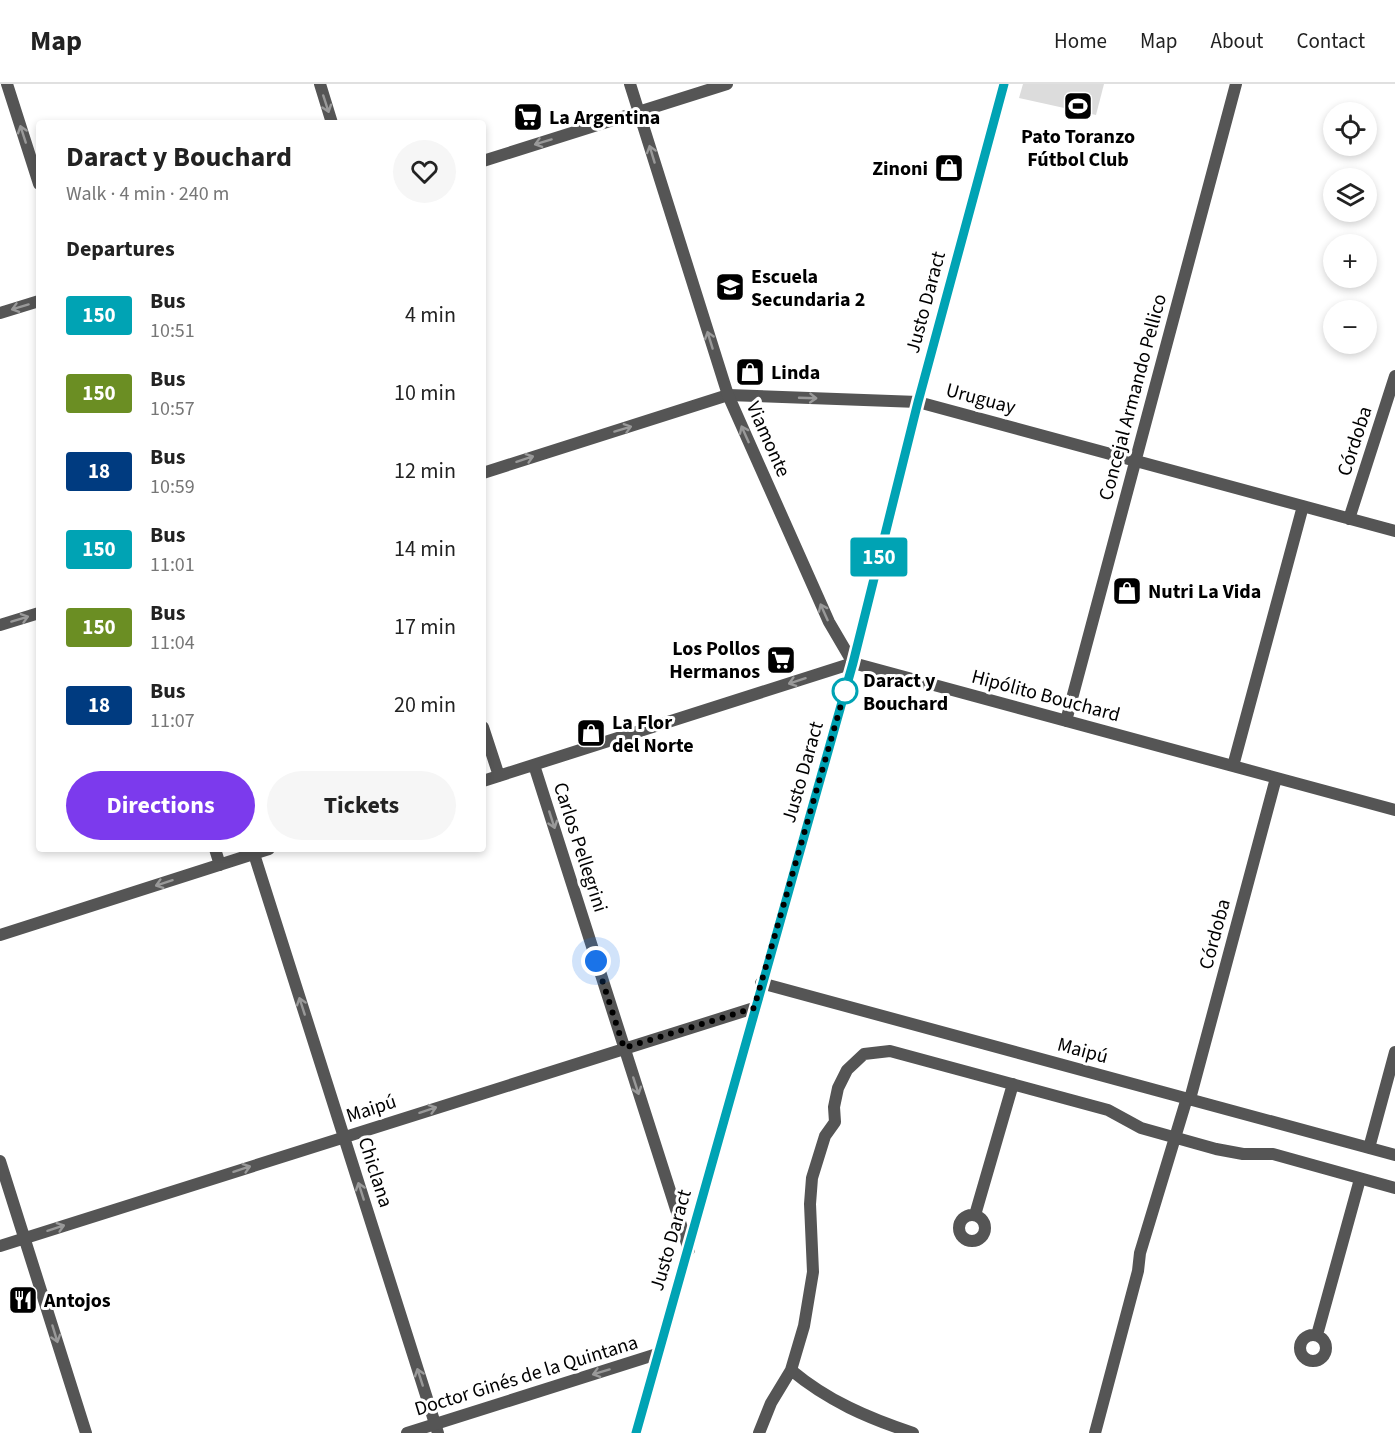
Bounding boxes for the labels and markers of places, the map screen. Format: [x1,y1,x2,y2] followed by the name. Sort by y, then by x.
[1062,90,1094,122] sports icon: Pato Toranzo Fútbol Club
[512,101,544,133] supermarket icon: La Argentina
[549,104,660,132] place label: La Argentina
[1021,123,1135,174] place label: Pato Toranzo Fútbol Club
[933,152,965,184] shop icon: Zinoni
[872,155,928,183] place label: Zinoni
[751,263,865,314] place label: Escuela Secundaria 2
[714,271,746,303] school or university icon: Escuela Secundaria 2
[734,356,766,388] shop icon: Linda
[771,359,820,387] place label: Linda
[1111,575,1143,607] shop icon: Nutri La Vida
[1148,578,1261,606] place label: Nutri La Vida
[669,635,760,686] place label: Los Pollos Hermanos
[765,644,797,676] supermarket icon: Los Pollos Hermanos
[863,667,948,718] place label: Daract y Bouchard
[832,678,858,704] marker: Daract y Bouchard
[612,709,694,760] place label: La Flor del Norte
[575,717,607,749] shop icon: La Flor del Norte
[7,1284,39,1316] restaurant icon: Antojos
[43,1287,111,1315] place label: Antojos

